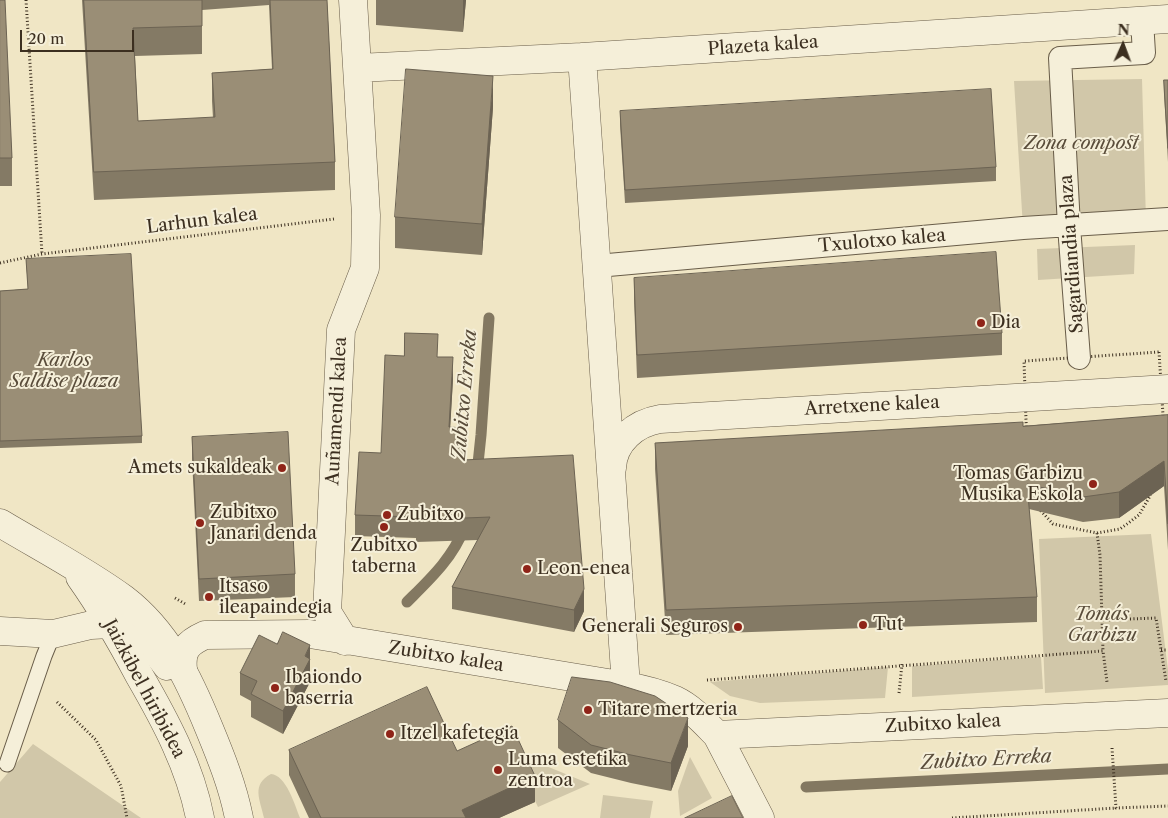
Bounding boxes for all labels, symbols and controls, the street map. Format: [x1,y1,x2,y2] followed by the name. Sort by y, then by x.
[22,20,136,52] scale bar
[1098,20,1148,70] north arrow
[1117,21,1130,39] text: N
[28,29,64,48] text: 20 m
[707,31,819,61] street label: Plazeta kalea
[1023,133,1139,155] park label: Zona compost
[1056,174,1088,334] street label: Sagardiandia plaza
[145,203,259,239] street label: Larhun kalea
[817,225,947,257] street label: Txulotxo kalea
[991,312,1021,334] place label: Dia
[975,317,987,329] marker: Dia
[448,328,482,462] water label: Zubitxo Erreka
[322,336,352,486] street label: Auñamendi kalea
[10,350,118,392] park label: Karlos Saldise plaza
[804,392,940,420] street label: Arretxene kalea
[128,457,272,479] place label: Amets sukaldeak
[276,462,288,474] marker: Amets sukaldeak
[953,463,1083,506] place label: Tomas Garbizu Musika Eskola
[1087,478,1099,490] marker: Tomas Garbizu Musika Eskola
[210,502,317,544] place label: Zubitxo Janari denda
[397,504,464,526] place label: Zubitxo
[381,509,393,521] marker: Zubitxo
[194,517,206,529] marker: Zubitxo Janari denda
[378,521,390,533] marker: Zubitxo taberna
[351,535,417,578] place label: Zubitxo taberna
[537,558,630,580] place label: Leon-enea
[521,563,533,575] marker: Leon-enea
[219,576,332,618] place label: Itsaso ileapaindegia
[203,591,215,603] marker: Itsaso ileapaindegia
[1068,604,1136,646] park label: Tomás Garbizu
[873,614,903,636] place label: Tut
[98,616,190,762] street label: Jaizkibel hiribidea
[582,616,728,638] place label: Generali Seguros
[857,619,869,631] marker: Tut
[732,621,744,633] marker: Generali Seguros
[387,637,505,677] street label: Zubitxo kalea
[285,667,362,710] place label: Ibaiondo baserria
[269,682,281,694] marker: Ibaiondo baserria
[598,699,737,721] place label: Titare mertzeria
[582,704,594,716] marker: Titare mertzeria
[884,710,1002,738] street label: Zubitxo kalea
[400,723,519,745] place label: Itzel kafetegia
[384,728,396,740] marker: Itzel kafetegia
[920,745,1052,775] water label: Zubitxo Erreka
[508,749,628,792] place label: Luma estetika zentroa
[492,764,504,776] marker: Luma estetika zentroa

